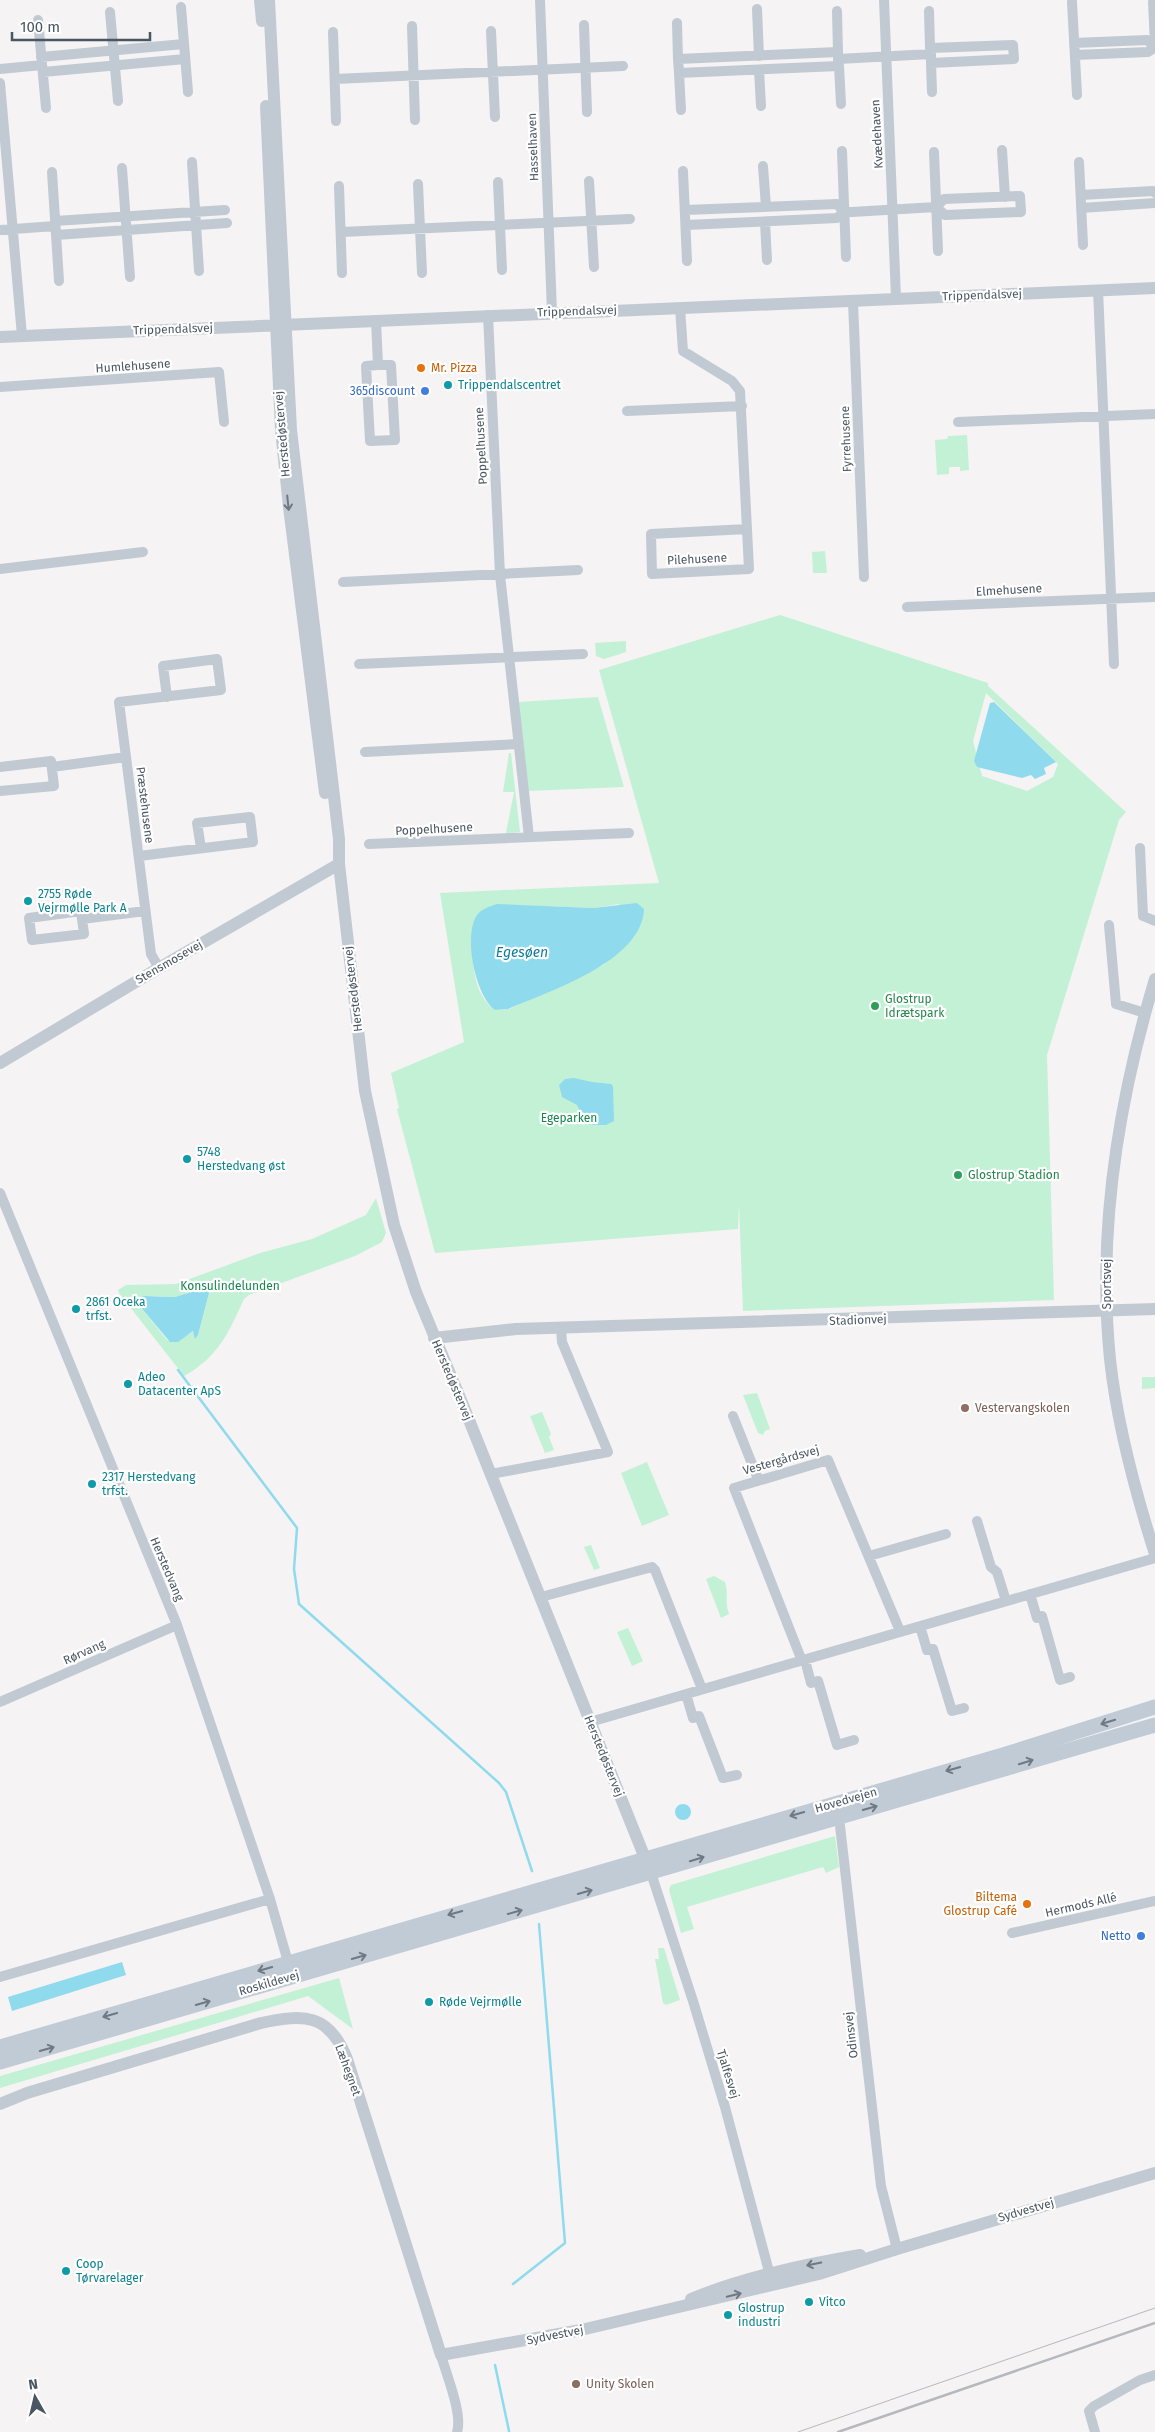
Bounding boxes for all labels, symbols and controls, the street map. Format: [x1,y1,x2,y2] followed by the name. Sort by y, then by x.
[12,10,150,42] scale bar
[20,18,60,36] text: 100 m
[868,99,886,169] street label: Kvædehaven
[525,113,541,181] street label: Hasselhaven
[942,287,1022,303] street label: Trippendalsvej
[537,303,617,319] street label: Trippendalsvej
[133,321,213,337] street label: Trippendalsvej
[95,356,171,376] street label: Humlehusene
[431,361,477,375] place label: Mr. Pizza
[415,362,427,374] marker: Mr. Pizza
[458,378,562,392] place label: Trippendalscentret
[442,379,454,391] marker: Trippendalscentret
[350,384,416,398] place label: 365discount
[419,385,431,397] marker: 365discount
[271,390,293,478] street label: Herstedøstervej
[838,405,854,473] street label: Fyrrehusene
[472,407,490,485] street label: Poppelhusene
[283,495,293,511] one-way arrow
[667,550,727,568] street label: Pilehusene
[975,581,1043,599] street label: Elmehusene
[133,766,157,844] street label: Præstehusene
[395,820,473,838] street label: Poppelhusene
[38,887,127,915] place label: 2755 Røde Vejrmølle Park A
[22,895,34,907] marker: 2755 Røde Vejrmølle Park A
[133,937,205,987] street label: Stensmosevej
[496,944,548,961] water label: Egesøen
[341,945,365,1033] street label: Herstedøstervej
[885,992,945,1020] place label: Glostrup Idrætspark
[869,1000,881,1012] marker: Glostrup Idrætspark
[541,1111,597,1125] park label: Egeparken
[197,1145,286,1173] place label: 5748 Herstedvang øst
[181,1153,193,1165] marker: 5748 Herstedvang øst
[968,1168,1060,1182] place label: Glostrup Stadion
[952,1169,964,1181] marker: Glostrup Stadion
[1100,1259,1114,1309] street label: Sportsvej
[180,1279,280,1293] park label: Konsulindelunden
[86,1295,146,1323] place label: 2861 Oceka trfst.
[70,1303,82,1315] marker: 2861 Oceka trfst.
[829,1312,887,1328] street label: Stadionvej
[429,1338,475,1422] street label: Herstedøstervej
[138,1370,221,1398] place label: Adeo Datacenter ApS
[122,1378,134,1390] marker: Adeo Datacenter ApS
[975,1401,1070,1415] place label: Vestervangskolen
[959,1402,971,1414] marker: Vestervangskolen
[741,1442,821,1478] street label: Vestergårdsvej
[102,1470,196,1498] place label: 2317 Herstedvang trfst.
[86,1478,98,1490] marker: 2317 Herstedvang trfst.
[147,1535,187,1604] street label: Herstedvang
[61,1636,108,1667] street label: Rørvang
[581,1713,627,1799] street label: Herstedøstervej
[1101,1717,1117,1727] one-way arrow
[1017,1757,1033,1766] one-way arrow
[945,1765,961,1774] one-way arrow
[813,1784,879,1816] street label: Hovedvejen
[861,1802,877,1812] one-way arrow
[789,1810,805,1820] one-way arrow
[689,1853,705,1863] one-way arrow
[576,1887,592,1896] one-way arrow
[944,1890,1017,1918] place label: Biltema Glostrup Café
[1044,1890,1118,1920] street label: Hermods Allé
[1021,1898,1033,1910] marker: Biltema Glostrup Café
[506,1907,522,1917] one-way arrow
[447,1909,463,1919] one-way arrow
[1101,1929,1131,1943] place label: Netto
[1135,1930,1147,1942] marker: Netto
[350,1952,366,1962] one-way arrow
[258,1964,274,1974] one-way arrow
[237,1968,301,1998] street label: Roskildevej
[439,1995,522,2009] place label: Røde Vejrmølle
[423,1996,435,2008] marker: Røde Vejrmølle
[194,1997,210,2007] one-way arrow
[102,2010,118,2020] one-way arrow
[841,2011,861,2059] street label: Odinsvej
[332,2042,364,2098] street label: Læhegnet
[38,2043,54,2053] one-way arrow
[714,2048,742,2100] street label: Tjalfesvej
[996,2195,1056,2225] street label: Sydvestvej
[76,2257,144,2285] place label: Coop Tørvarelager
[807,2260,823,2269] one-way arrow
[60,2265,72,2277] marker: Coop Tørvarelager
[726,2290,742,2299] one-way arrow
[819,2295,846,2309] place label: Vitco
[803,2296,815,2308] marker: Vitco
[738,2301,785,2329] place label: Glostrup industri
[722,2309,734,2321] marker: Glostrup industri
[525,2323,585,2347] street label: Sydvestvej
[10,2372,60,2422] north arrow
[27,2376,39,2394] text: N
[586,2377,654,2391] place label: Unity Skolen
[570,2378,582,2390] marker: Unity Skolen

